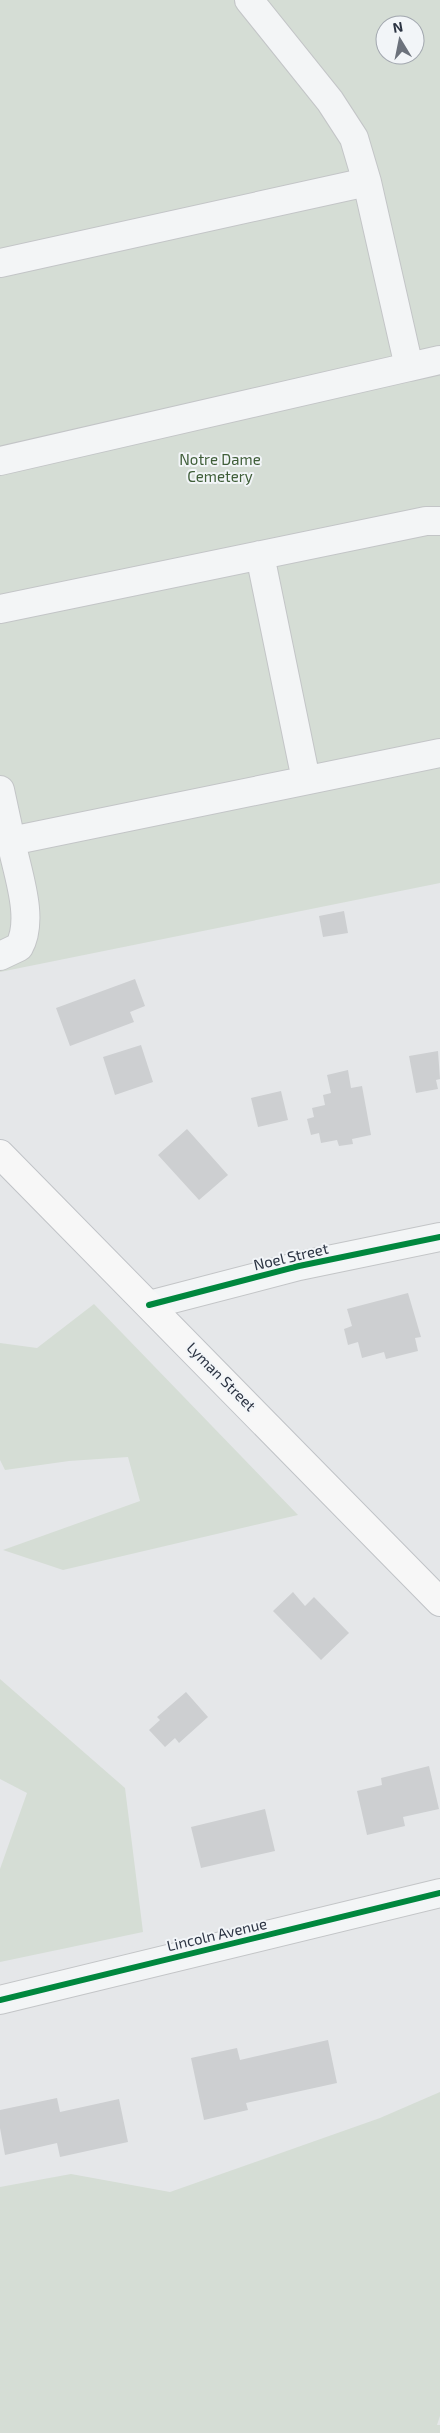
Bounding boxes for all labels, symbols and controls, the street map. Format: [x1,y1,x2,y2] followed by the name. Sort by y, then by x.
[375,15,425,65] north arrow
[391,17,404,36] text: N
[179,450,261,485] park label: Notre Dame Cemetery
[252,1239,330,1273] street label: Noel Street
[184,1338,260,1415] street label: Lyman Street
[165,1914,269,1954] street label: Lincoln Avenue

